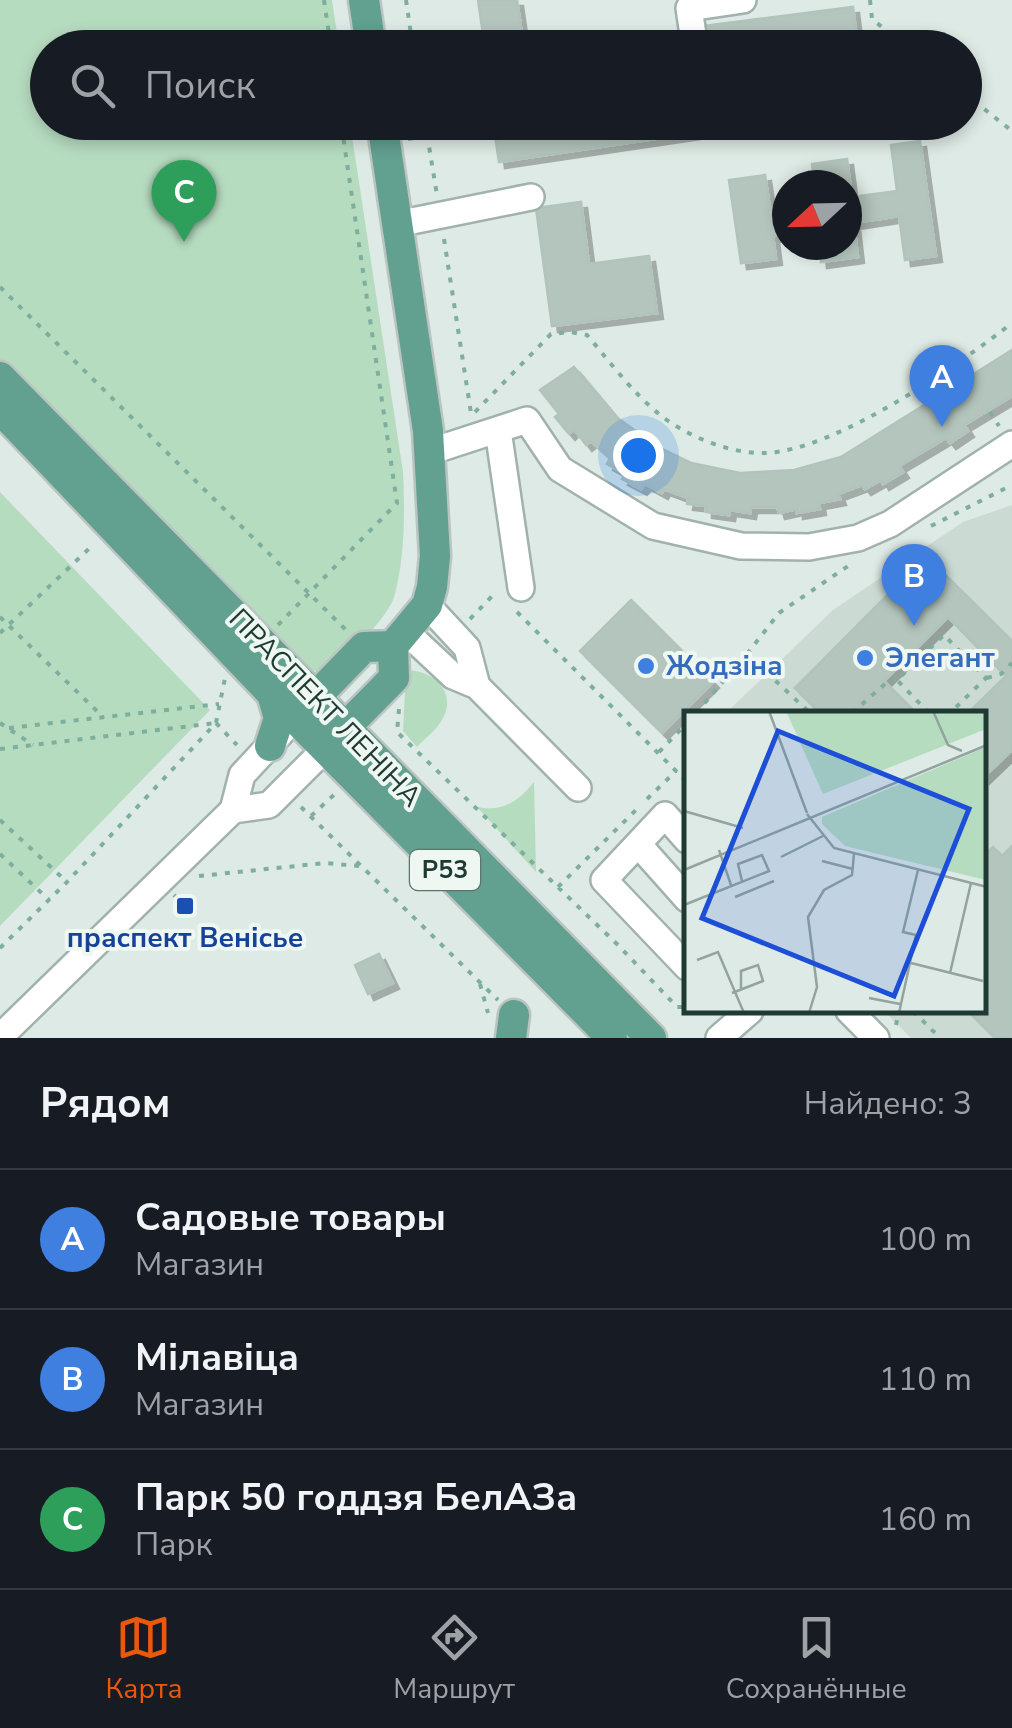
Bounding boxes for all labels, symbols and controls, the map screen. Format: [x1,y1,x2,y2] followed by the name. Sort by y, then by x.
[30,30,982,140] search box
[65,58,120,113] icon: search
[145,60,255,111] text: Поиск
[152,160,216,242] pin: C
[772,170,862,260] north arrow
[910,344,974,427] pin: A
[613,430,664,481] your location
[882,544,946,626] pin: B
[220,601,430,815] street label: ПРАСПЕКТ ЛЕНІНА
[885,639,996,677] place label: Элегант
[666,647,783,685] place label: Жодзіна
[854,647,876,669] marker: Элегант
[635,655,657,677] marker: Жодзіна
[684,711,987,1013] inset map
[410,850,480,890] road number: Р53
[174,895,196,917] marker: праспект Венісье
[67,919,303,957] place label: праспект Венісье
[40,1075,170,1132] text: Рядом
[804,1082,972,1125] text: Найдено: 3
[135,1192,446,1243] text: Садовые товары
[61,1218,84,1261] text: A
[879,1218,972,1261] text: 100 m
[135,1243,264,1286] text: Магазин
[135,1332,299,1383] text: Мілавіца
[61,1358,84,1401] text: B
[879,1358,972,1401] text: 110 m
[135,1383,264,1426] text: Магазин
[135,1472,577,1523] text: Парк 50 годдзя БелАЗа
[62,1498,83,1541] text: C
[879,1498,972,1541] text: 160 m
[135,1523,212,1566] text: Парк
[105,1610,183,1708] tab: Карта
[393,1610,515,1708] tab: Маршрут
[726,1610,907,1708] tab: Сохранённые

